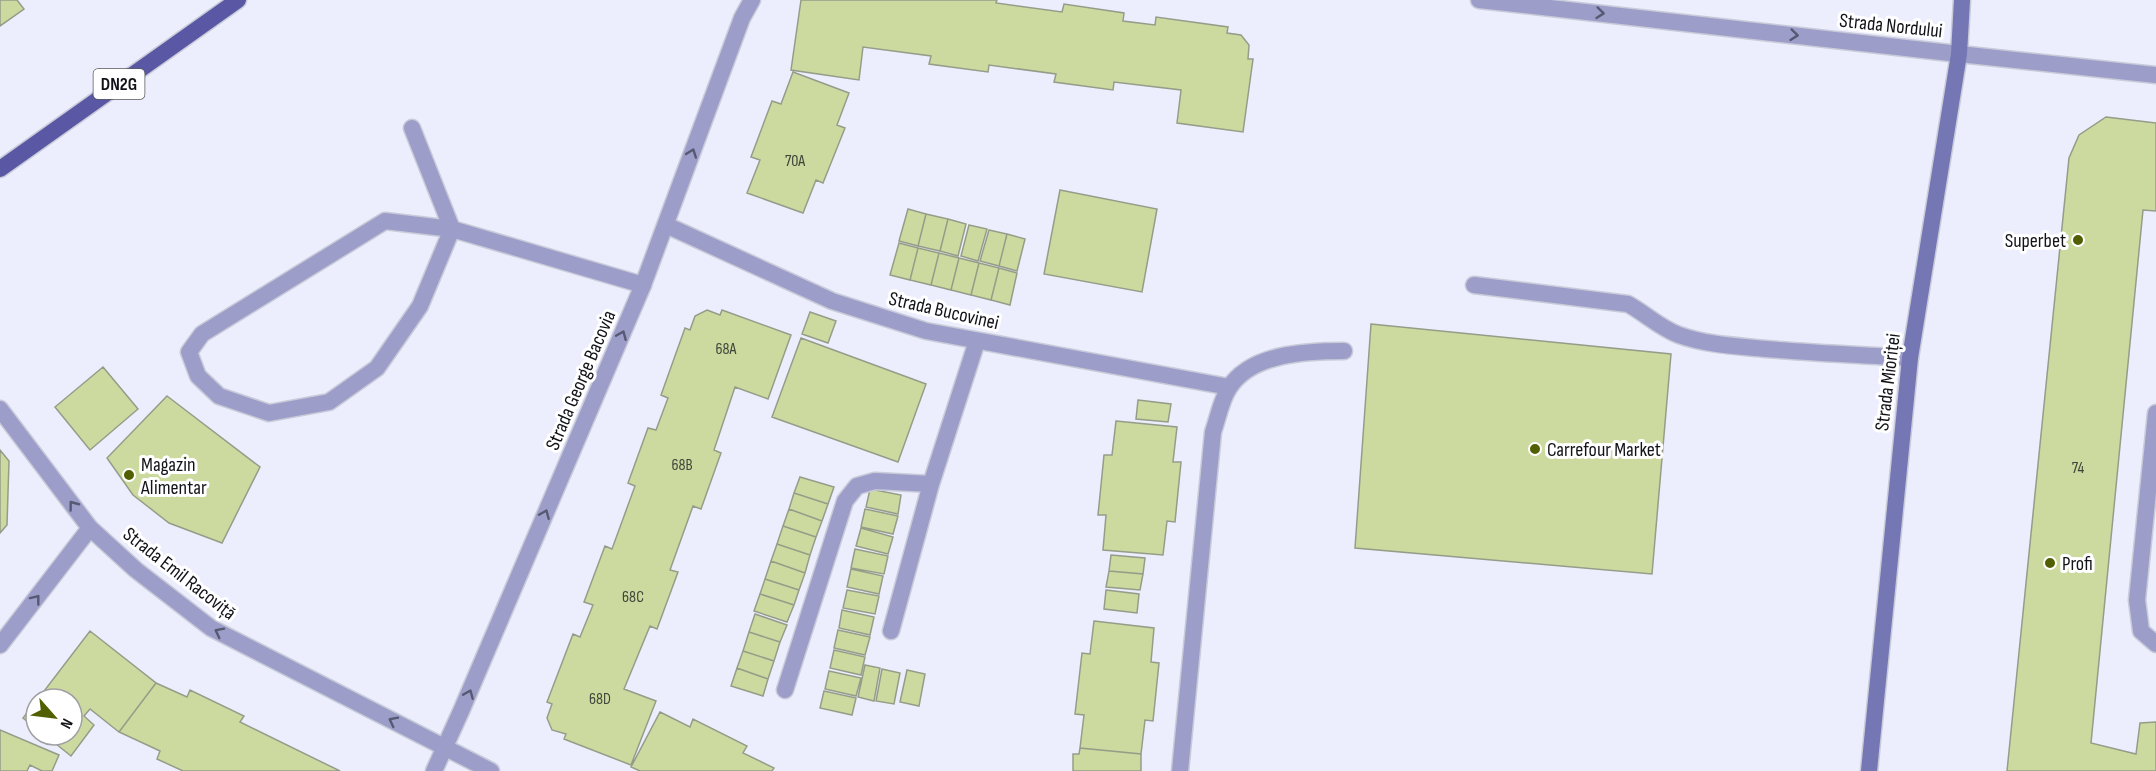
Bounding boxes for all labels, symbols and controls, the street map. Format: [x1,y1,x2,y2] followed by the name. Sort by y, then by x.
[1595,7,1604,19] one-way arrow
[1838,9,1944,43] street label: Strada Nordului
[1789,28,1798,41] one-way arrow
[94,69,144,99] road number: DN2G
[685,148,698,159] one-way arrow
[785,152,805,171] house number: 70A
[2005,229,2066,253] place label: Superbet
[2071,233,2085,247] marker: Superbet
[886,287,1001,335] street label: Strada Bucovinei
[541,307,621,454] street label: Strada George Bacovia
[615,330,627,341] one-way arrow
[1870,332,1906,432] street label: Strada Mioriței
[716,340,737,359] house number: 68A
[1547,438,1661,462] place label: Carrefour Market
[1528,442,1542,456] marker: Carrefour Market
[140,453,207,500] place label: Magazin Alimentar
[671,456,693,475] house number: 68B
[2072,459,2084,478] house number: 74
[122,468,136,482] marker: Magazin Alimentar
[70,501,81,512] one-way arrow
[538,510,550,521] one-way arrow
[118,522,241,625] street label: Strada Emil Racoviță
[2062,552,2093,576] place label: Profi
[2043,556,2057,570] marker: Profi
[622,588,644,607] house number: 68C
[28,594,39,605] one-way arrow
[215,628,226,640] one-way arrow
[24,687,84,747] north arrow
[462,689,474,700] one-way arrow
[589,690,611,709] house number: 68D
[56,715,76,732] text: N
[389,716,400,728] one-way arrow

